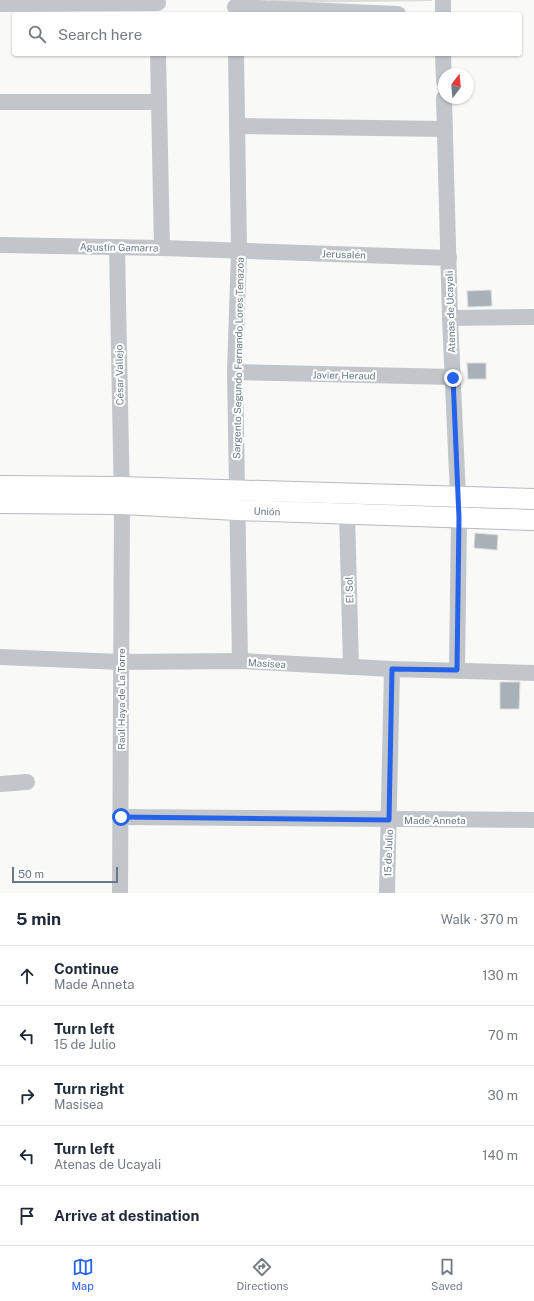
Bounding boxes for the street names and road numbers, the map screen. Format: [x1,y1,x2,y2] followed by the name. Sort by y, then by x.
[80,240,158,254] street label: Agustín Gamarra
[322,247,366,261] street label: Jerusalén
[230,257,246,459] street label: Sargento Segundo Fernando Lores Tenazoa
[443,271,457,353] street label: Atenas de Ucayali
[112,344,126,405] street label: César Vallejo
[312,368,376,382] street label: Javier Heraud
[253,505,281,517] street label: Unión
[343,576,355,604] street label: El Sol
[115,648,127,750] street label: Raúl Haya de La Torre
[248,656,286,670] street label: Masisea
[404,814,466,826] street label: Made Anneta
[381,829,395,877] street label: 15 de Julio

